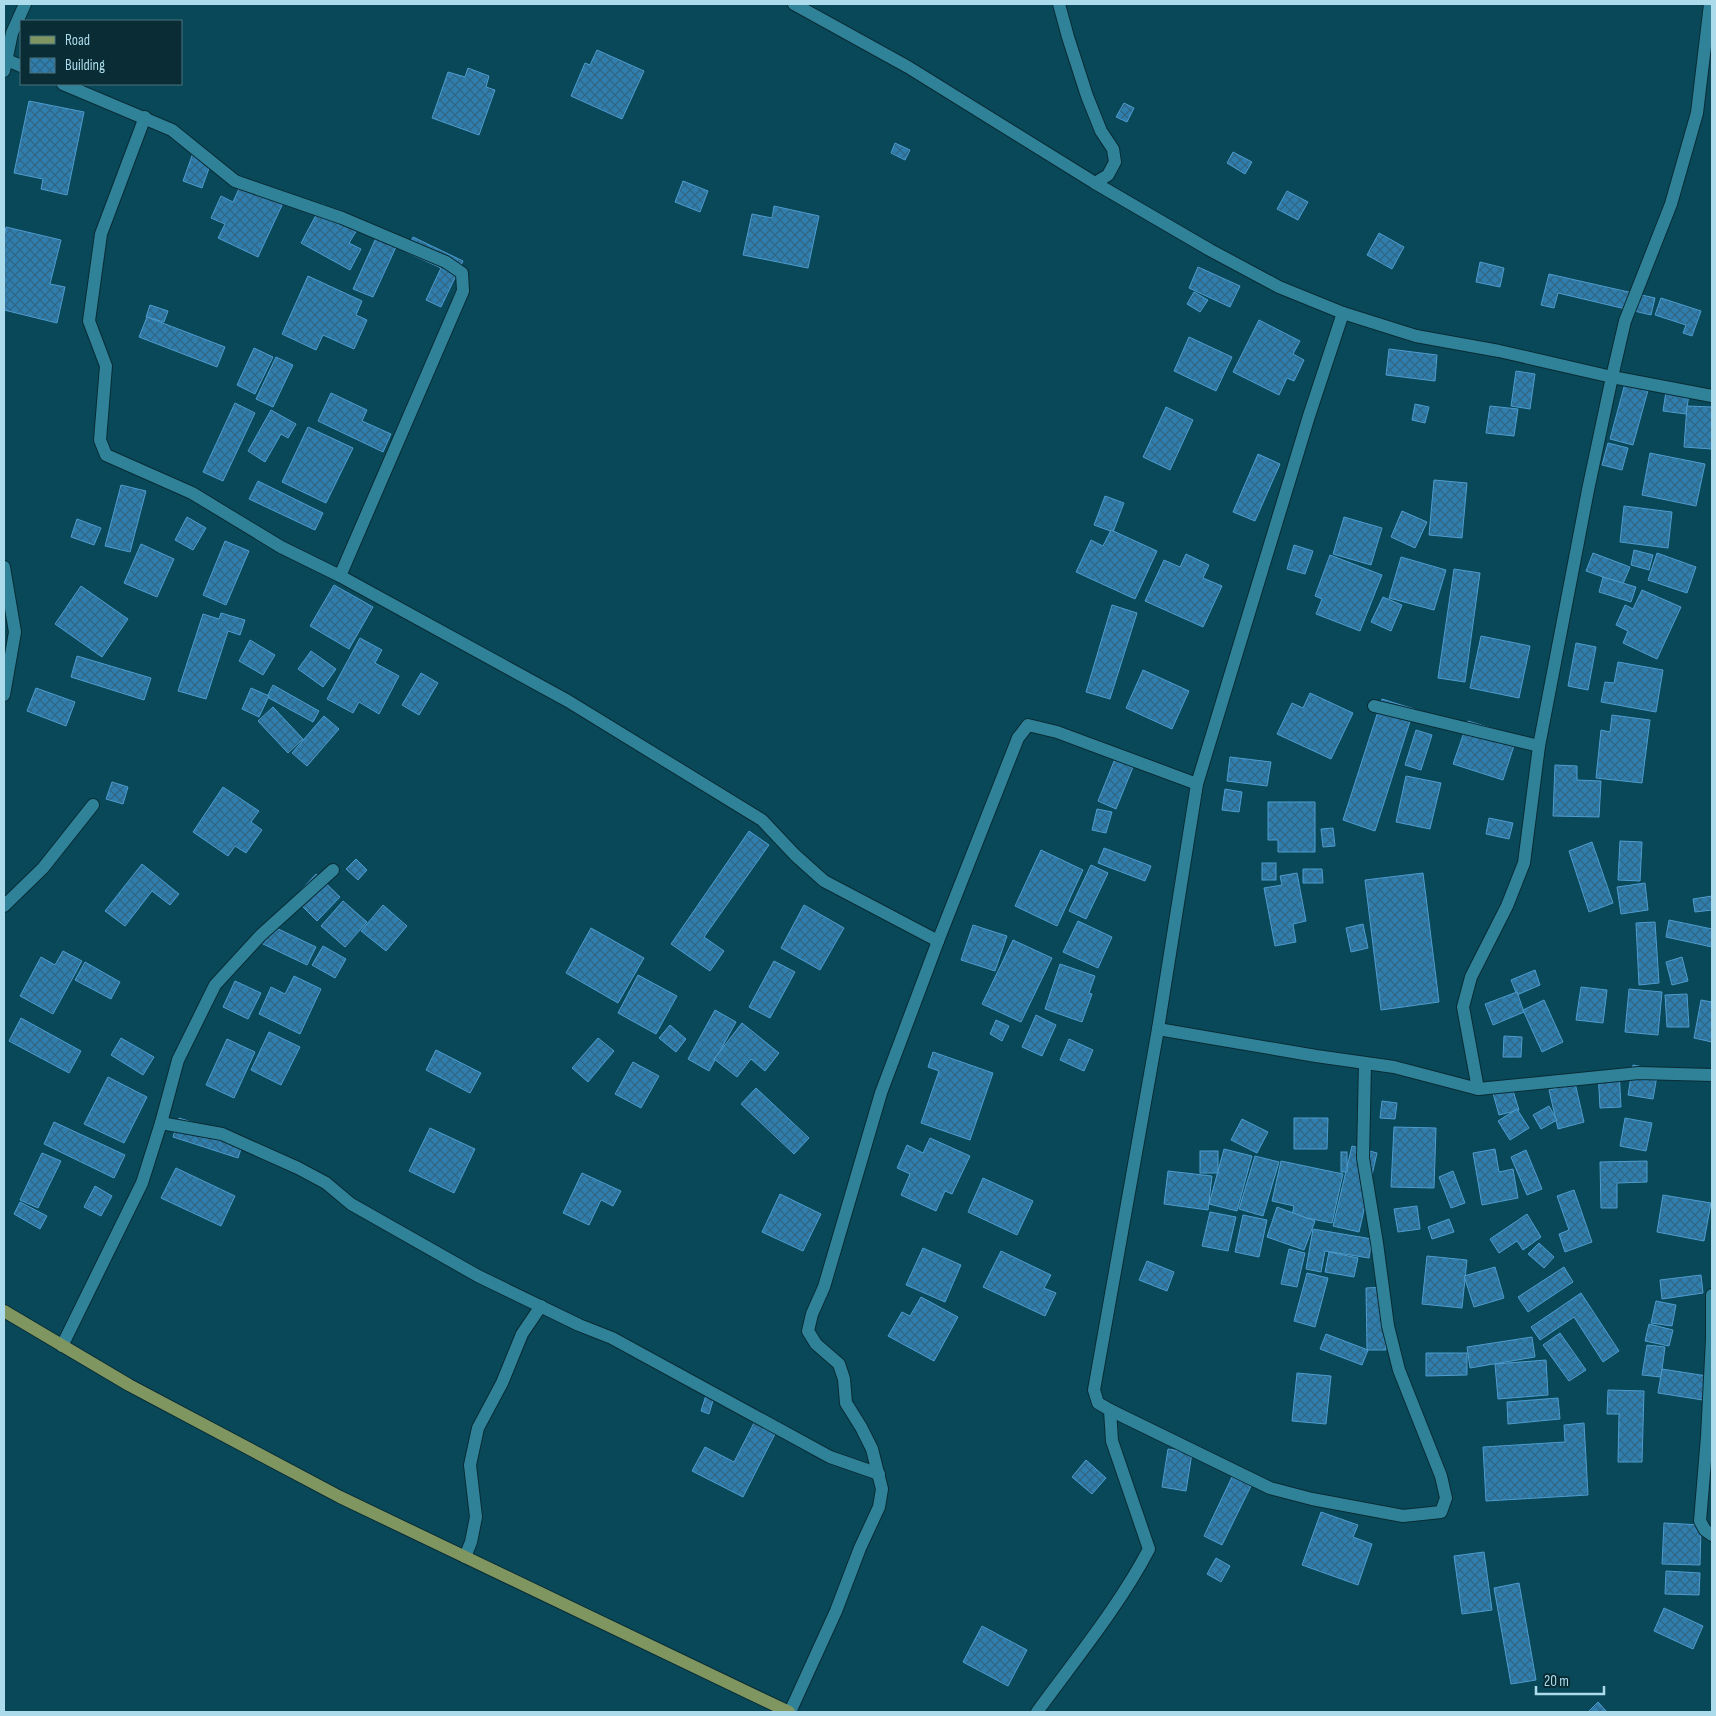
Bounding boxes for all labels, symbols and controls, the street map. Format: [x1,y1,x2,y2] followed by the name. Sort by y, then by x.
[20,20,182,85] legend
[65,31,90,50] text: Road
[65,56,105,75] text: Building
[1536,1664,1604,1696] scale bar
[1544,1672,1569,1691] text: 20 m

